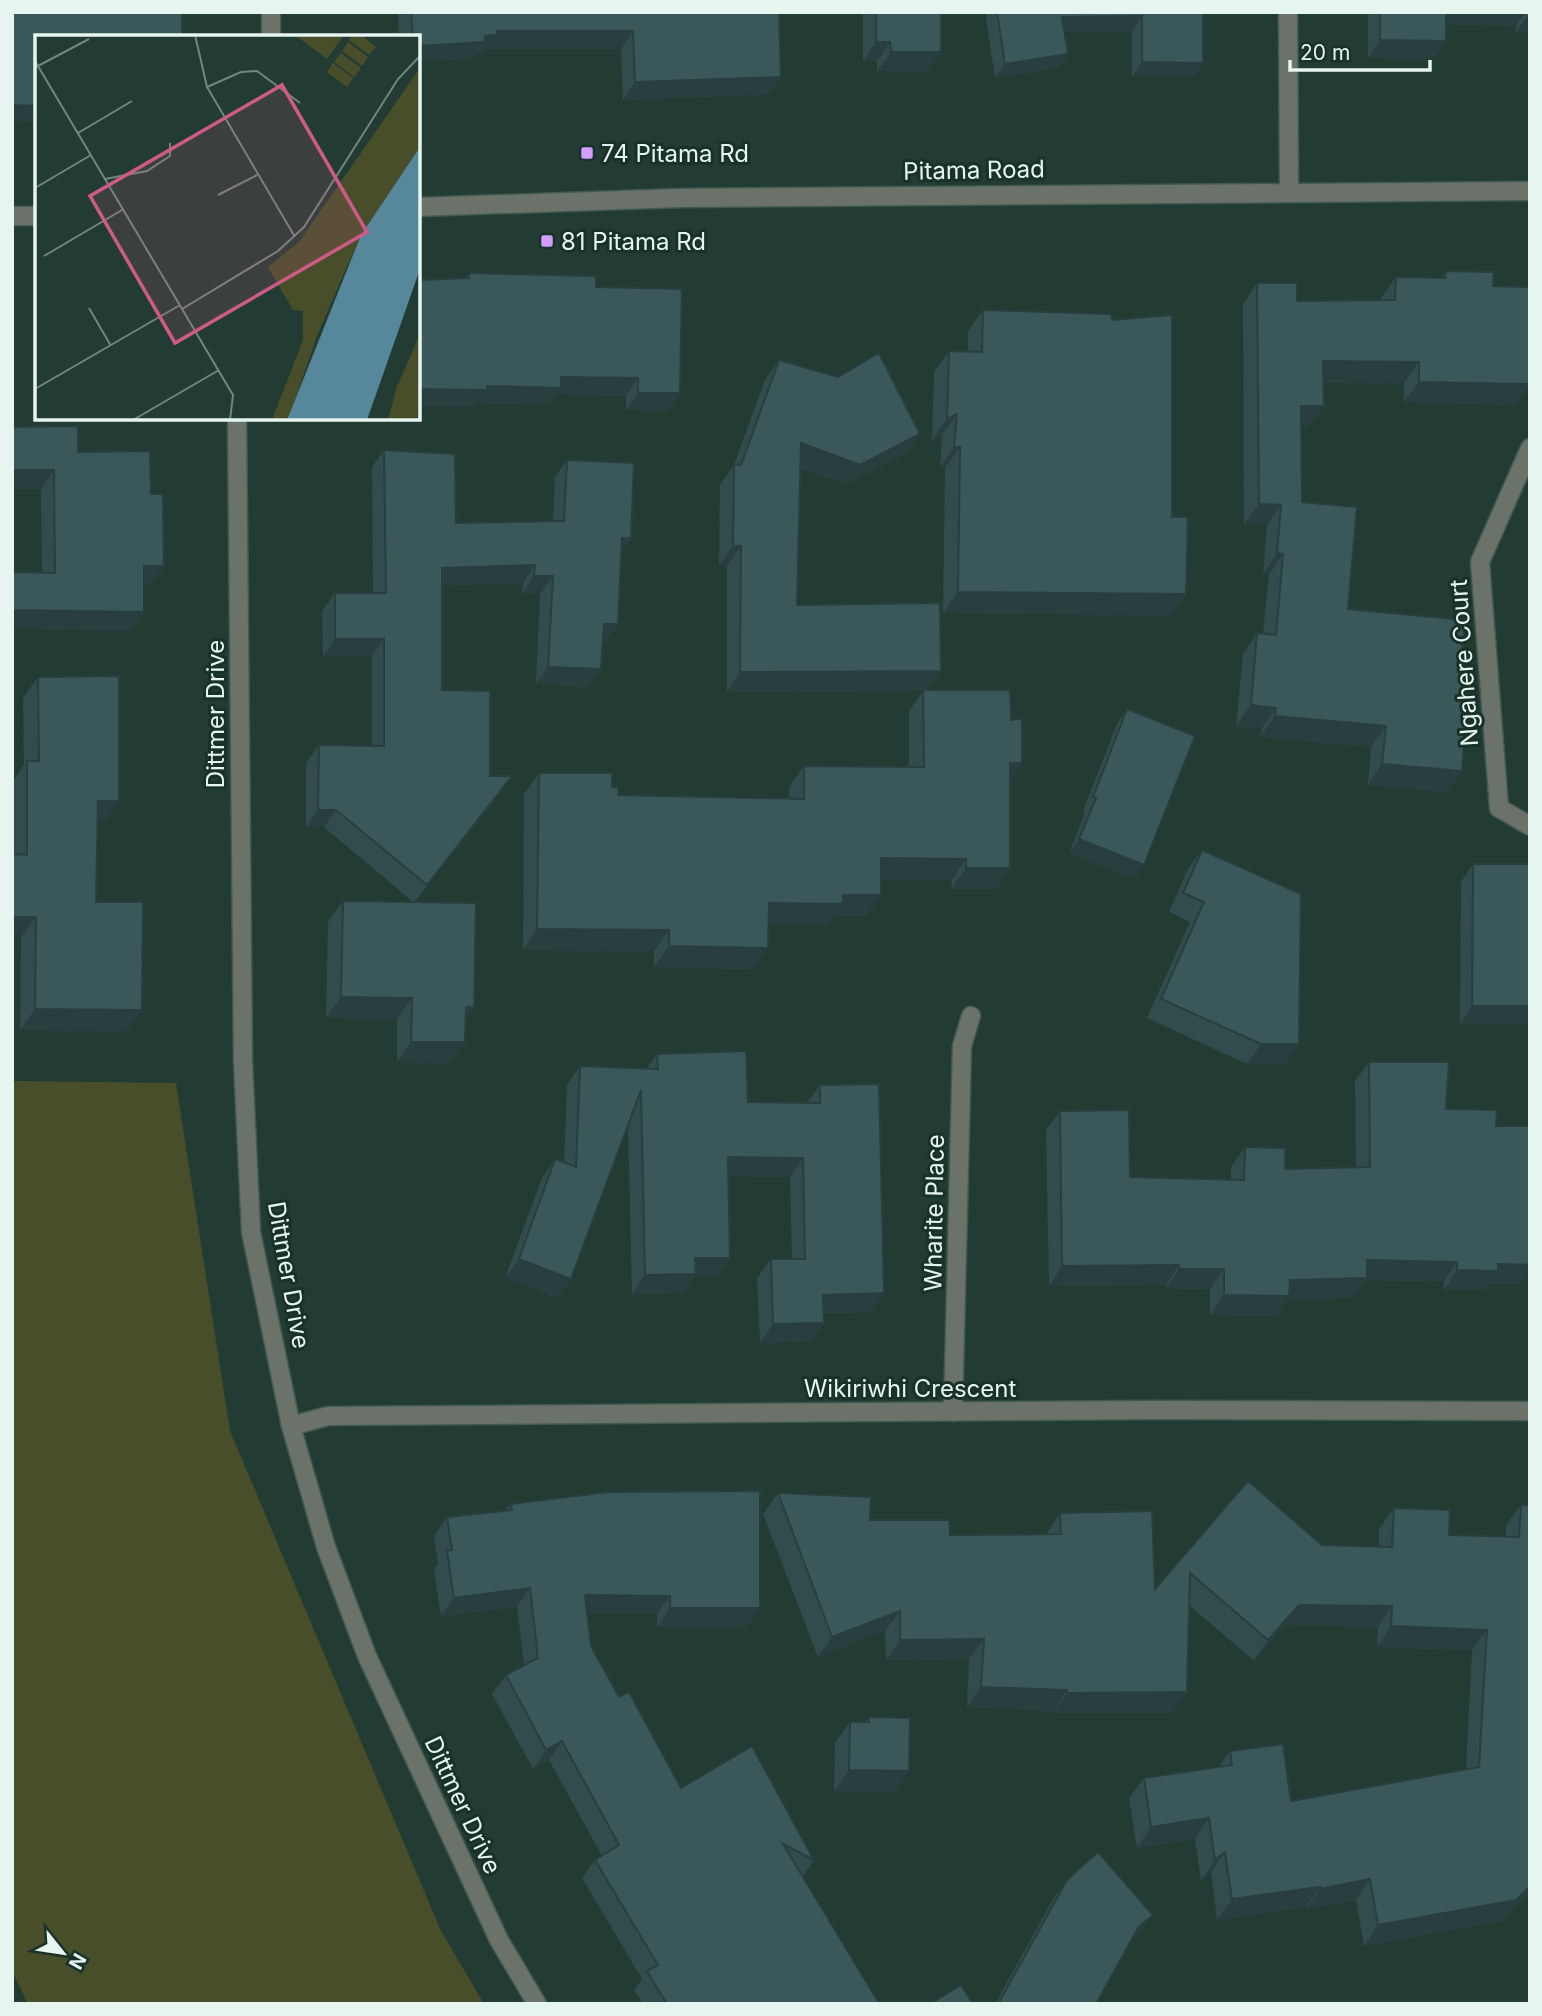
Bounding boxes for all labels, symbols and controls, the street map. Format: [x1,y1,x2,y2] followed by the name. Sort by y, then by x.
[1290,28,1430,72] scale bar
[35,35,420,420] inset map
[1300,40,1350,65] text: 20 m
[601,139,749,168] place label: 74 Pitama Rd
[579,145,595,161] marker: 74 Pitama Rd
[903,154,1045,186] street label: Pitama Road
[561,227,706,256] place label: 81 Pitama Rd
[539,233,555,249] marker: 81 Pitama Rd
[1444,578,1484,747] street label: Ngahere Court
[201,640,230,788] street label: Dittmer Drive
[918,1134,950,1292] street label: Wharite Place
[262,1199,316,1351] street label: Dittmer Drive
[804,1374,1016,1403] street label: Wikiriwhi Crescent
[418,1732,508,1878] street label: Dittmer Drive
[28,1918,98,1988] north arrow
[64,1949,91,1973] text: N

